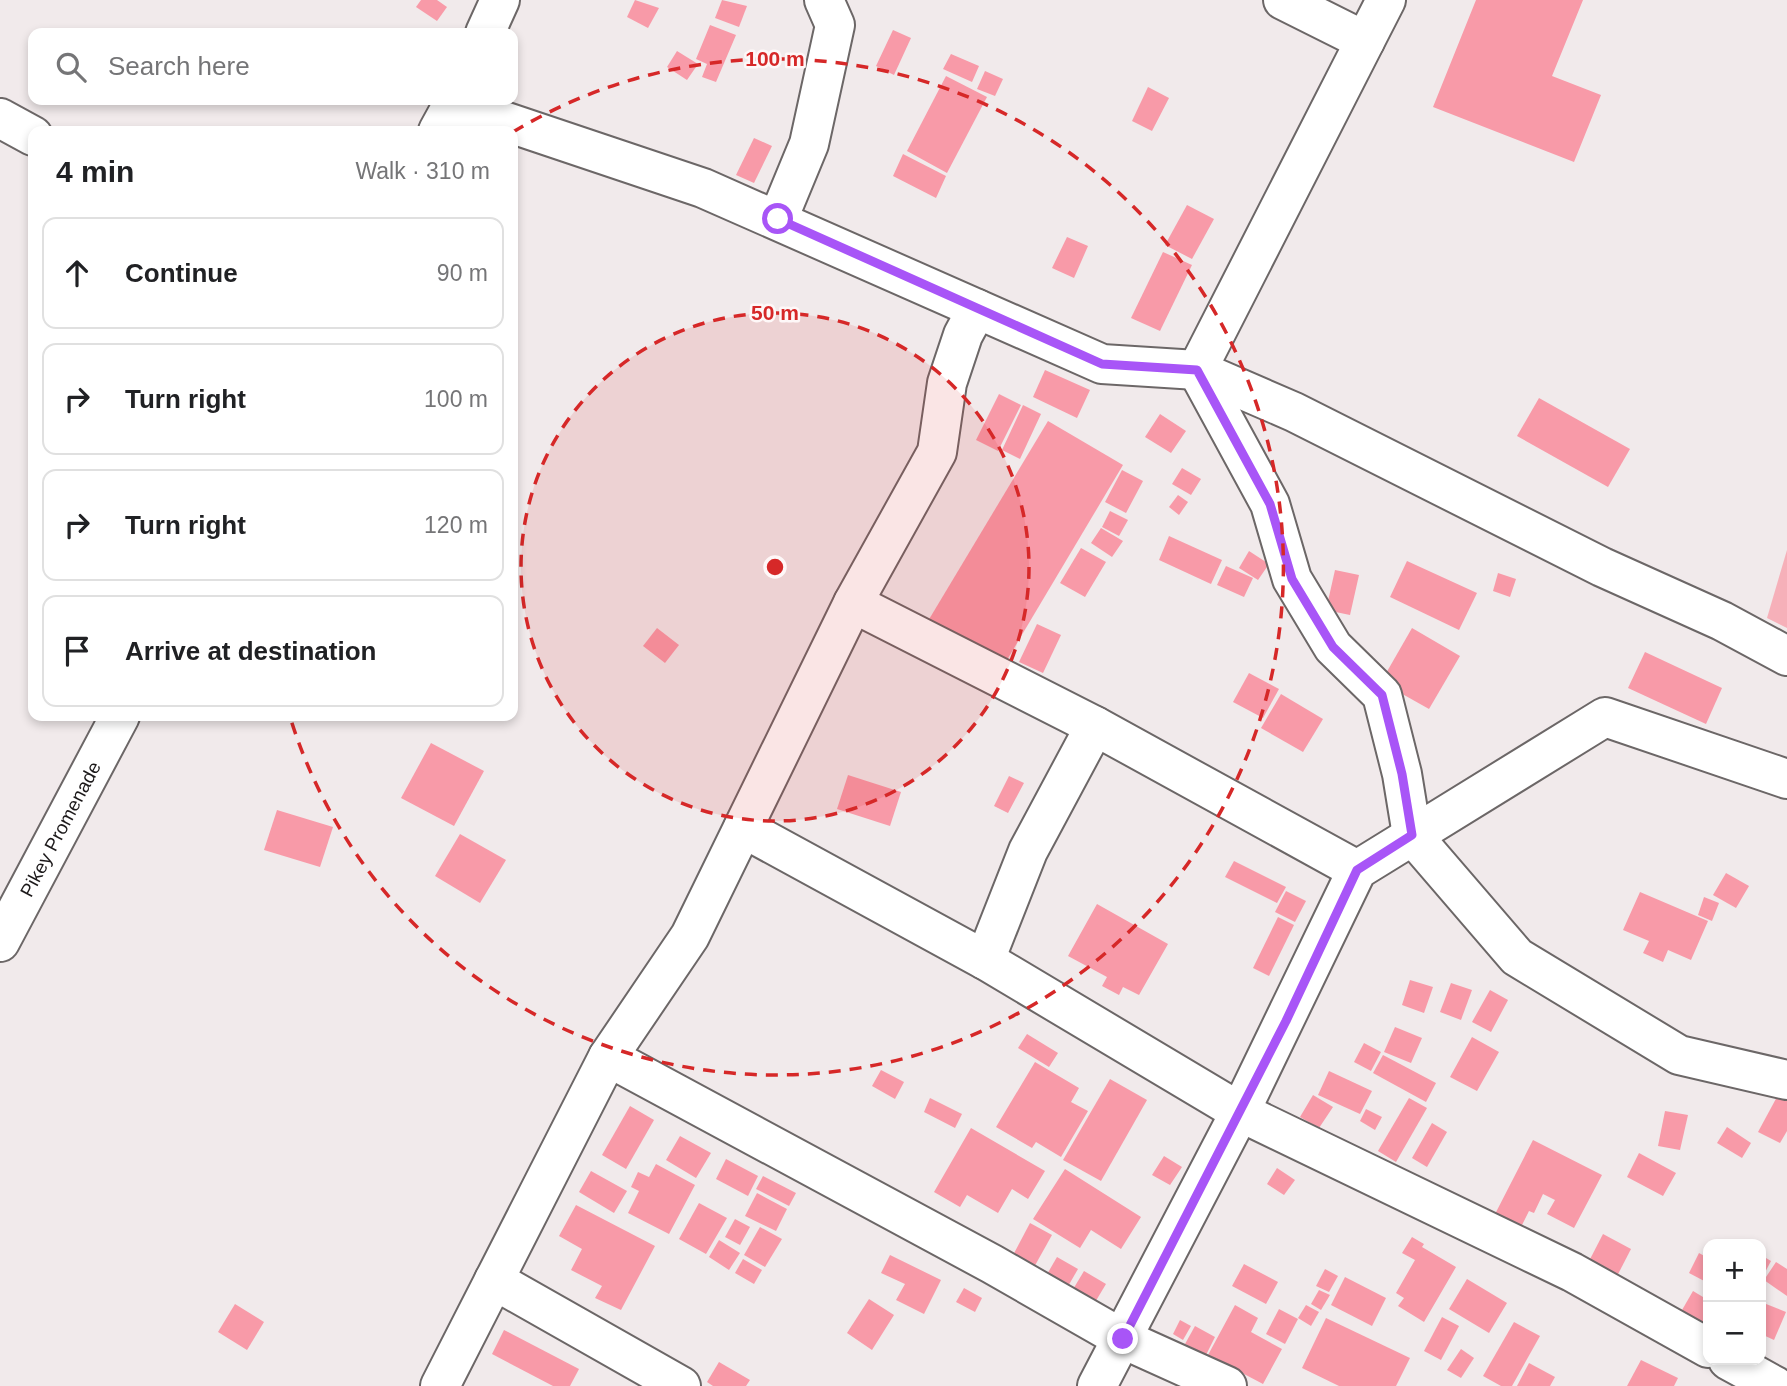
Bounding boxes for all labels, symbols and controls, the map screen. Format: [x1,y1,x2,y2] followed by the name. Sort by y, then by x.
[28,28,518,105] search box
[745,47,805,70] text: 100 m
[52,48,90,86] icon: search
[108,51,250,81] text: Search here
[56,155,134,188] text: 4 min
[355,158,490,184] text: Walk · 310 m
[762,203,793,234] route start
[58,254,96,292] icon: ahead
[125,258,238,288] text: Continue
[437,260,488,286] text: 90 m
[751,301,799,324] text: 50 m
[58,380,96,418] icon: right
[125,384,246,414] text: Turn right
[424,386,488,412] text: 100 m
[58,506,96,544] icon: right
[125,510,246,540] text: Turn right
[424,512,488,538] text: 120 m
[763,555,787,579] centre of rings
[58,632,96,670] icon: arrive
[125,636,376,666] text: Arrive at destination
[16,758,104,900] street label: Pikey Promenade
[1703,1239,1766,1365] map controls
[1703,1239,1766,1302] button: +
[1703,1302,1766,1365] button: −
[1107,1323,1138,1354] route end

